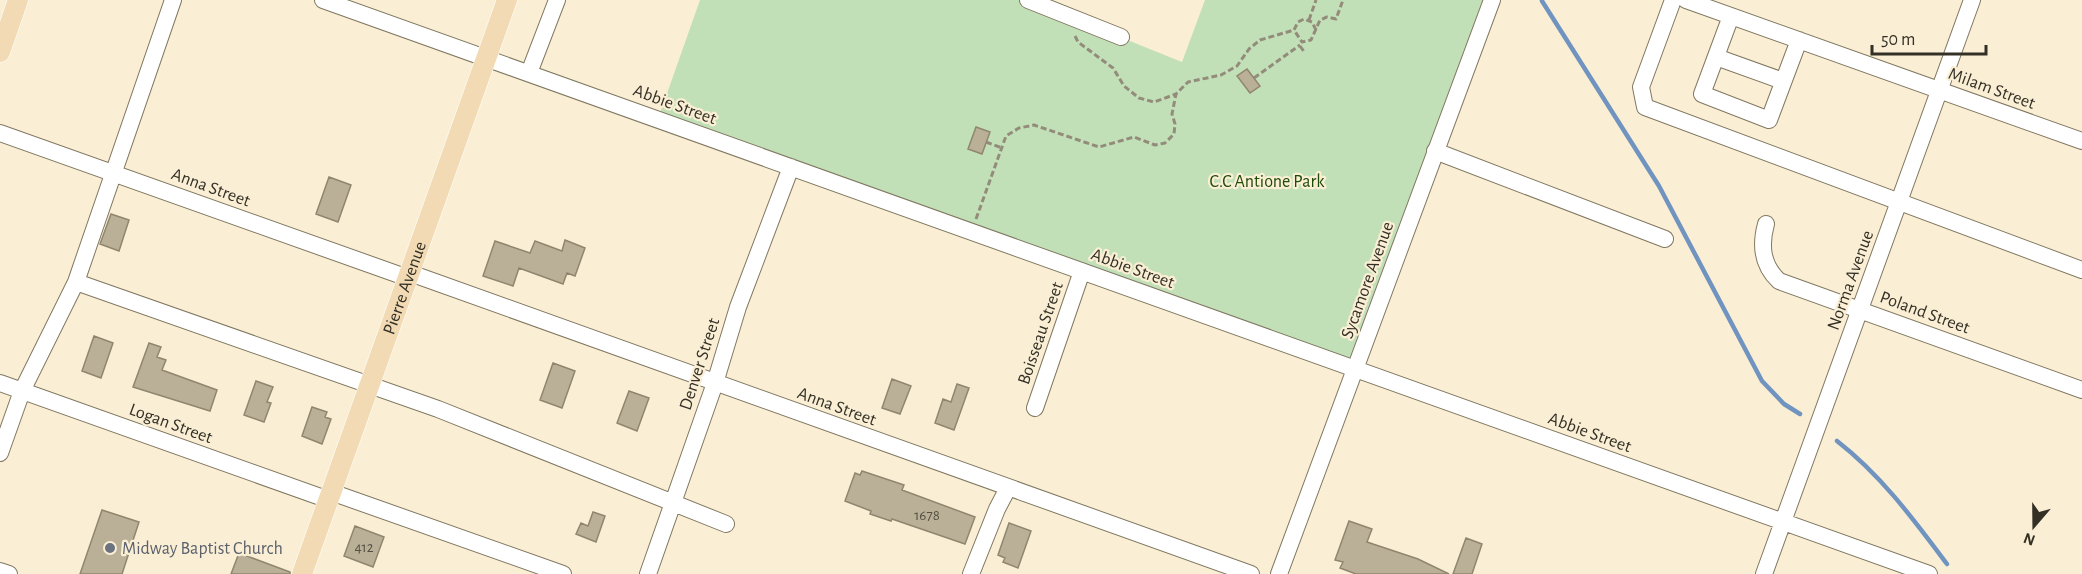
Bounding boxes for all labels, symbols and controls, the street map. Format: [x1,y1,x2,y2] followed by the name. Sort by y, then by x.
[1872,18,1986,56] scale bar
[1881,31,1915,49] text: 50 m
[1946,65,2038,113] street label: Milam Street
[631,82,719,128] street label: Abbie Street
[169,165,253,211] street label: Anna Street
[1210,173,1325,191] park label: C.C Antione Park
[1338,219,1397,341] street label: Sycamore Avenue
[1825,228,1877,333] street label: Norma Avenue
[380,239,430,337] street label: Pierre Avenue
[1089,246,1177,292] street label: Abbie Street
[1015,280,1067,387] street label: Boisseau Street
[1877,288,1972,338] street label: Poland Street
[677,316,723,413] street label: Denver Street
[795,384,879,430] street label: Anna Street
[127,401,215,447] street label: Logan Street
[1546,410,1634,456] street label: Abbie Street
[2004,496,2064,556] north arrow
[914,508,940,523] house number: 1678
[2021,530,2037,549] text: N
[122,540,283,558] place label: Midway Baptist Church
[354,540,374,555] house number: 412
[103,541,117,555] marker: Midway Baptist Church

